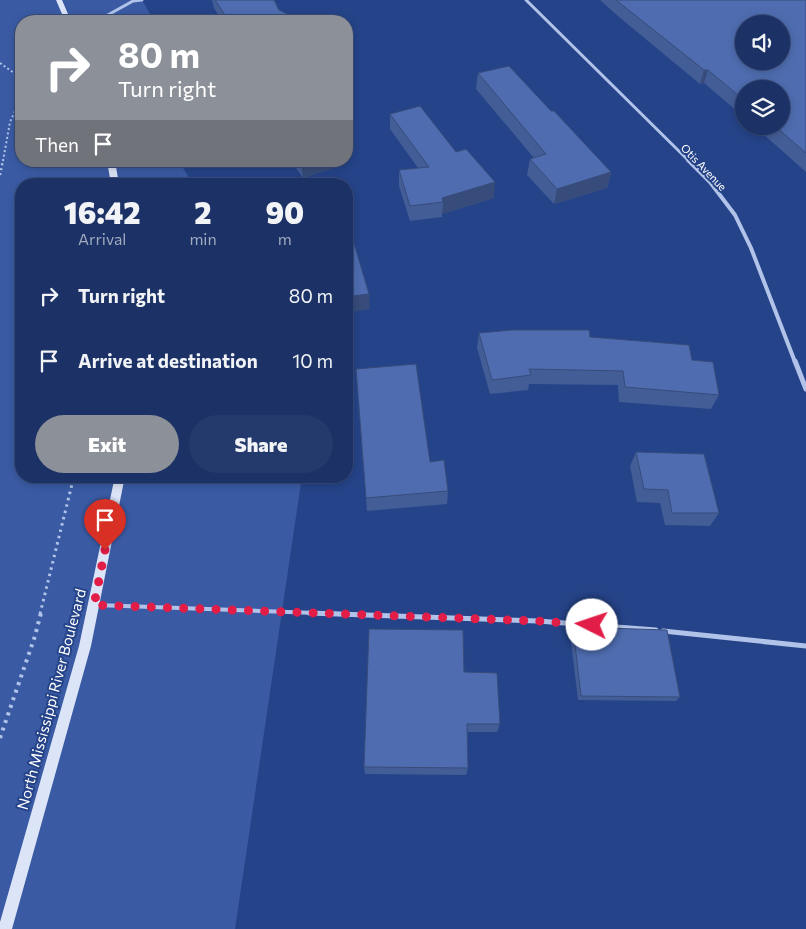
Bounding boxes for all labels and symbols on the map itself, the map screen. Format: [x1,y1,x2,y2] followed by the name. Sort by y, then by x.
[678,141,730,193] street label: Otis Avenue
[84,499,126,550] pin
[13,587,89,811] street label: North Mississippi River Boulevard
[565,598,617,650] position arrow

